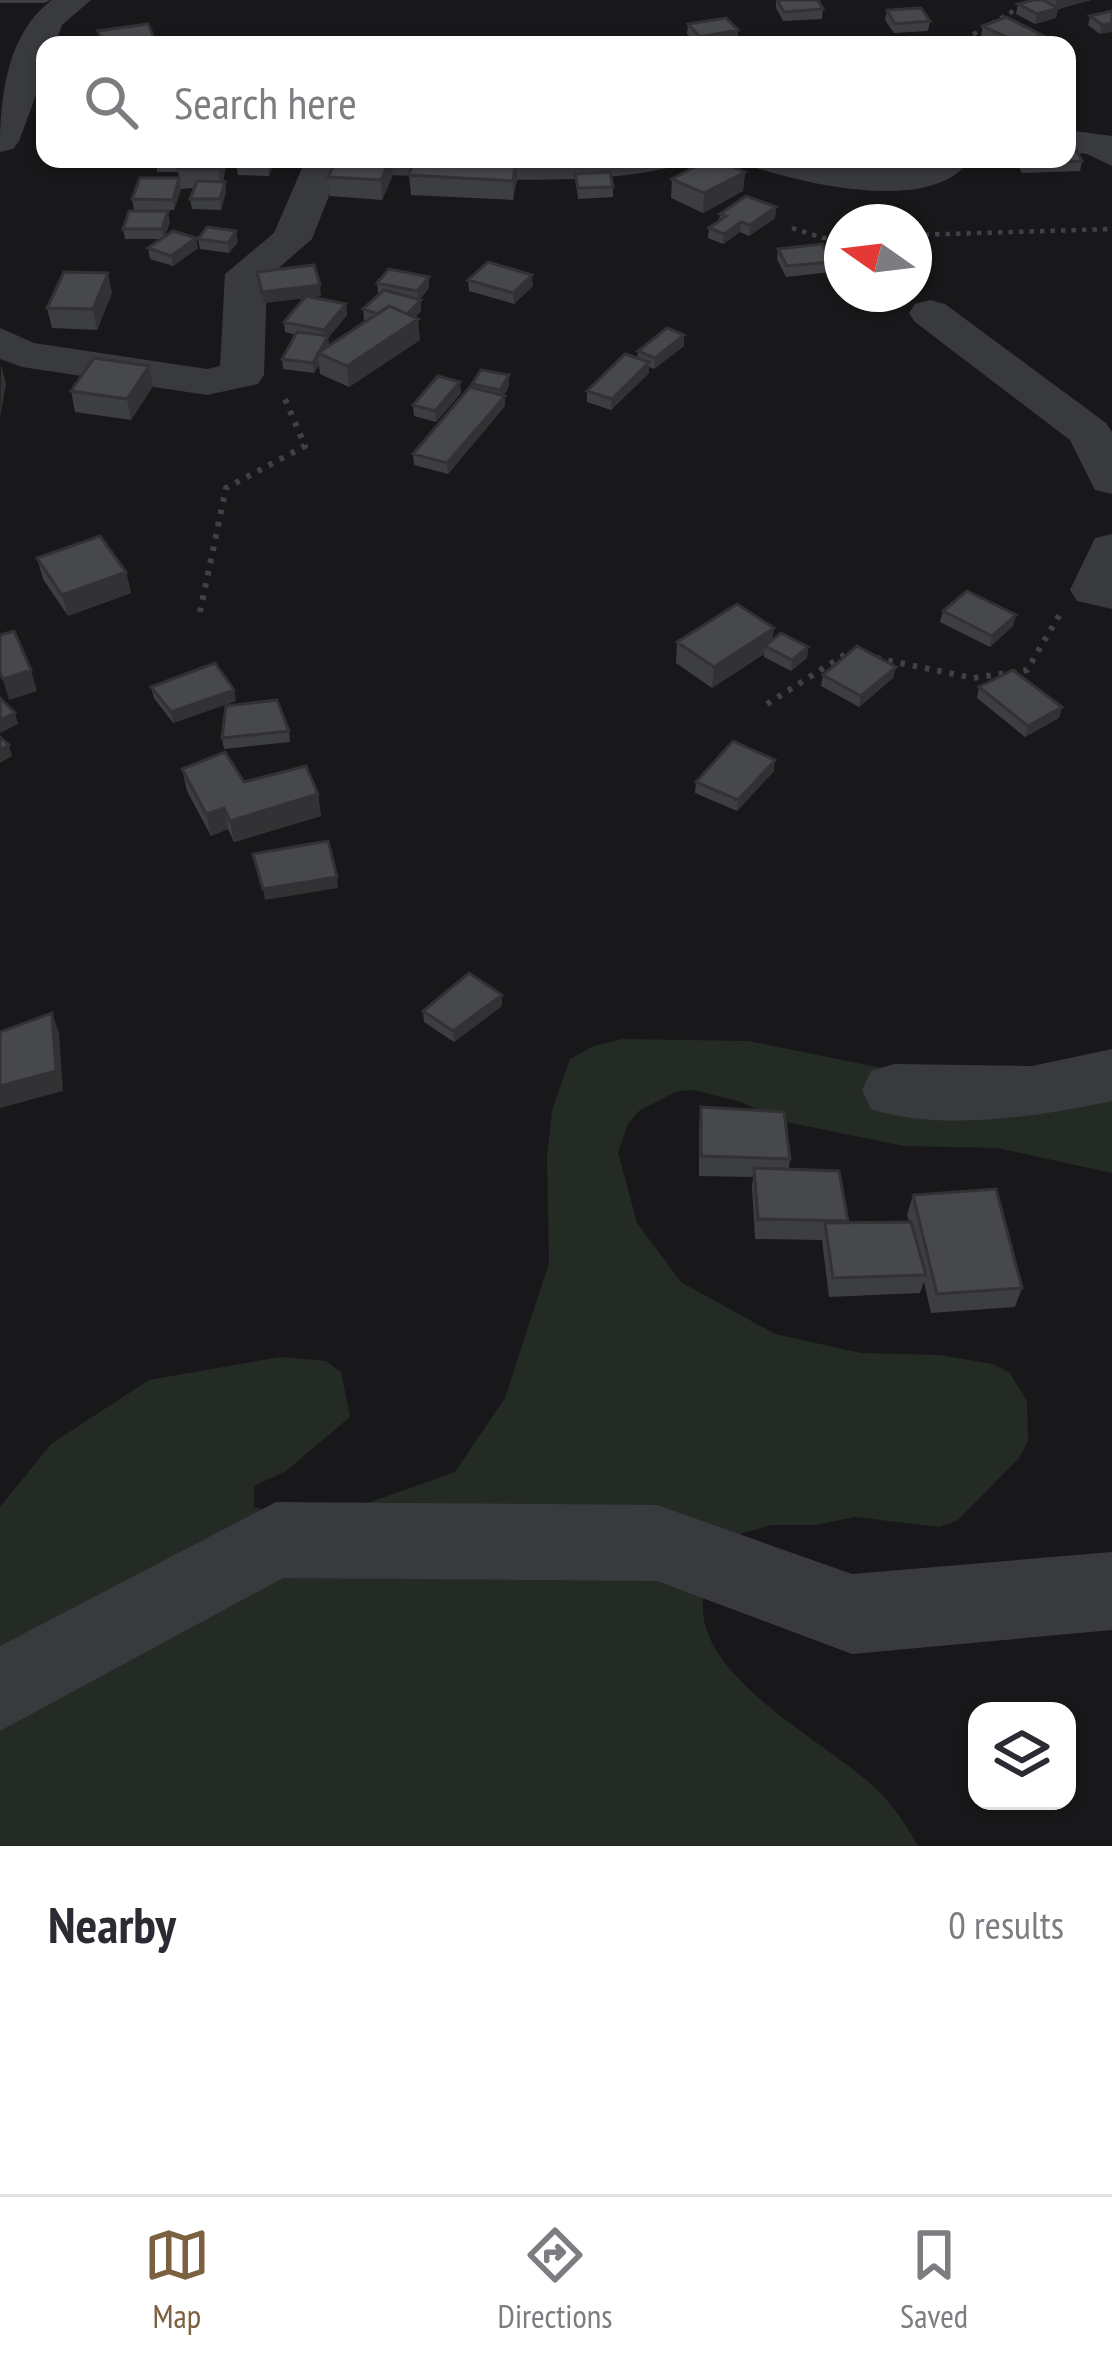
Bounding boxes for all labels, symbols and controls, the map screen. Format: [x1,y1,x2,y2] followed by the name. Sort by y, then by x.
[36,36,1076,168] search box
[78,69,144,135] icon: search
[174,73,357,131] text: Search here
[824,204,932,312] north arrow
[968,1702,1076,1810] map controls
[968,1702,1076,1810] button: layers
[48,1891,176,1957] text: Nearby
[948,1899,1064,1950] text: 0 results
[144,2222,210,2337] tab: Map
[498,2222,612,2337] tab: Directions
[900,2222,968,2337] tab: Saved

